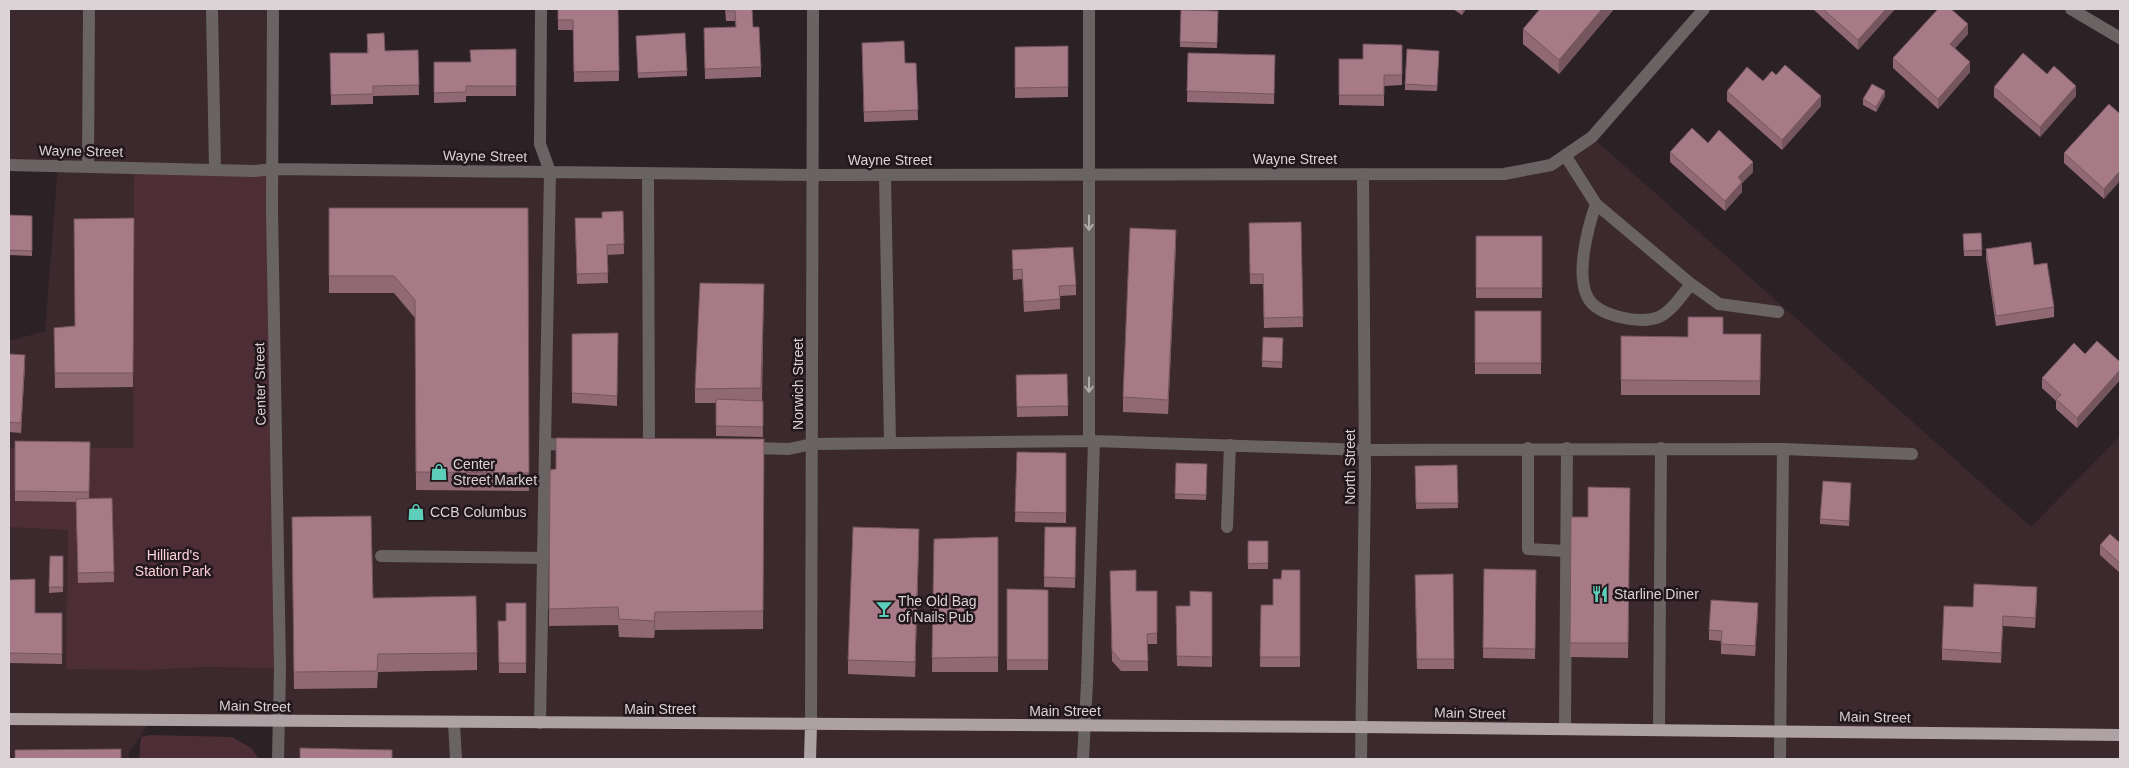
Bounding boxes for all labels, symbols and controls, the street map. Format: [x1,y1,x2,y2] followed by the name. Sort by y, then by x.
[39,142,123,160] street label: Wayne Street
[443,147,527,165] street label: Wayne Street
[1253,151,1337,167] street label: Wayne Street
[848,152,932,168] street label: Wayne Street
[1084,214,1094,231] one-way arrow
[790,338,806,430] street label: Norwich Street
[251,342,269,426] street label: Center Street
[1084,377,1094,393] one-way arrow
[1342,429,1358,505] street label: North Street
[453,456,537,488] place label: Center Street Market
[429,462,449,482] shop icon: Center Street Market
[406,502,426,522] shop icon: CCB Columbus
[430,504,526,520] place label: CCB Columbus
[135,547,212,579] park label: Hilliard's Station Park
[1590,584,1610,604] restaurant icon: Starline Diner
[1614,586,1699,602] place label: Starline Diner
[898,593,977,625] place label: The Old Bag of Nails Pub
[874,599,894,619] bar icon: The Old Bag of Nails Pub
[219,697,291,715] street label: Main Street
[624,701,696,717] street label: Main Street
[1029,703,1101,719] street label: Main Street
[1434,704,1506,722] street label: Main Street
[1839,708,1911,726] street label: Main Street

